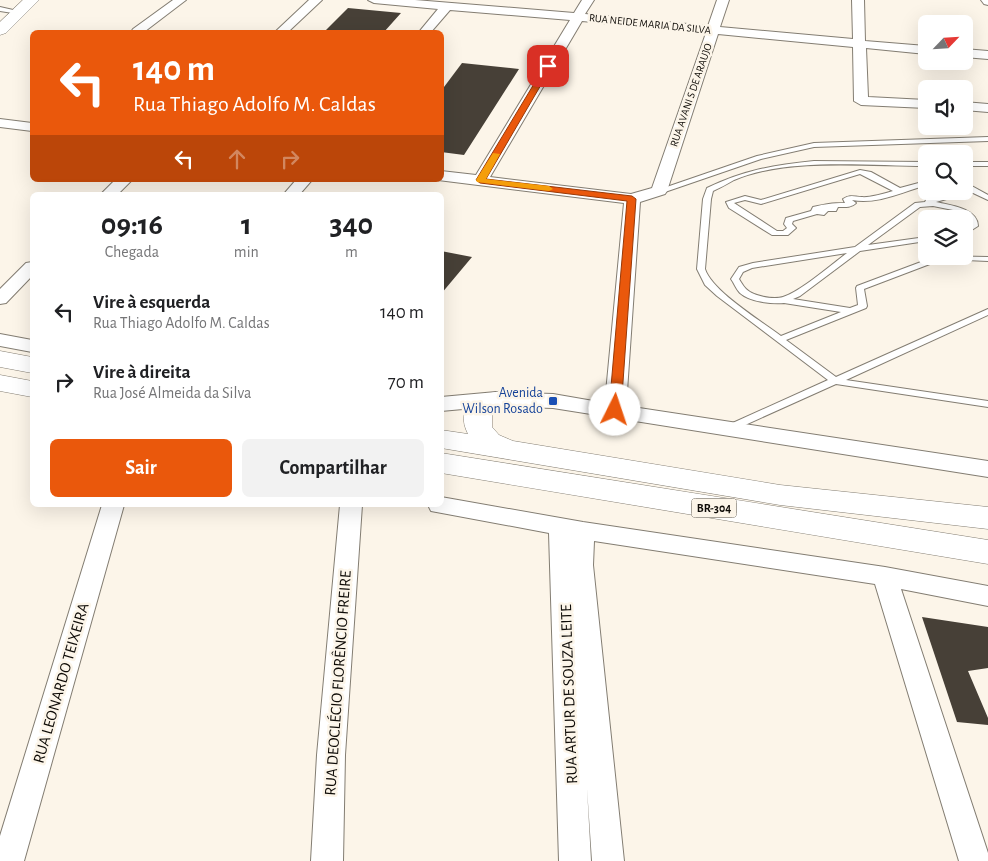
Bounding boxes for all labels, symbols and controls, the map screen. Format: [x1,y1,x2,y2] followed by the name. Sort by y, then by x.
[588,12,712,36] street label: RUA NEIDE MARIA DA SILVA
[918,15,972,70] north arrow
[918,15,973,265] map controls
[668,42,714,148] street label: RUA AVANI S DE ARAUJO
[527,45,569,87] pin
[50,50,115,115] icon: left
[133,52,215,87] text: 140 m
[534,52,562,80] icon: arrive
[918,80,973,135] button: sound
[133,93,376,115] text: Rua Thiago Adolfo M. Caldas
[170,145,198,173] icon: left
[223,145,251,173] icon: ahead
[276,145,304,173] icon: right
[918,145,973,200] button: search
[101,210,163,240] text: 09:16
[241,210,252,240] text: 1
[330,210,373,240] text: 340
[918,210,973,265] button: layers
[105,244,159,260] text: Chegada
[234,244,259,260] text: min
[345,244,358,260] text: m
[93,293,210,312] text: Vire à esquerda
[50,298,78,326] icon: left
[380,303,424,322] text: 140 m
[93,315,270,331] text: Rua Thiago Adolfo M. Caldas
[93,363,191,382] text: Vire à direita
[50,368,78,396] icon: right
[388,373,424,392] text: 70 m
[588,383,640,435] position arrow
[93,385,251,401] text: Rua José Almeida da Silva
[462,386,544,416] place label: Avenida Wilson Rosado
[547,395,559,407] marker: Avenida Wilson Rosado
[50,439,232,497] button: Sair
[242,439,424,497] button: Compartilhar
[692,498,736,518] road number: BR-304
[320,569,354,796] street label: RUA DEOCLÉCIO FLORÊNCIO FREIRE
[30,601,92,765] street label: RUA LEONARDO TEIXEIRA
[558,604,580,784] street label: RUA ARTUR DE SOUZA LEITE

